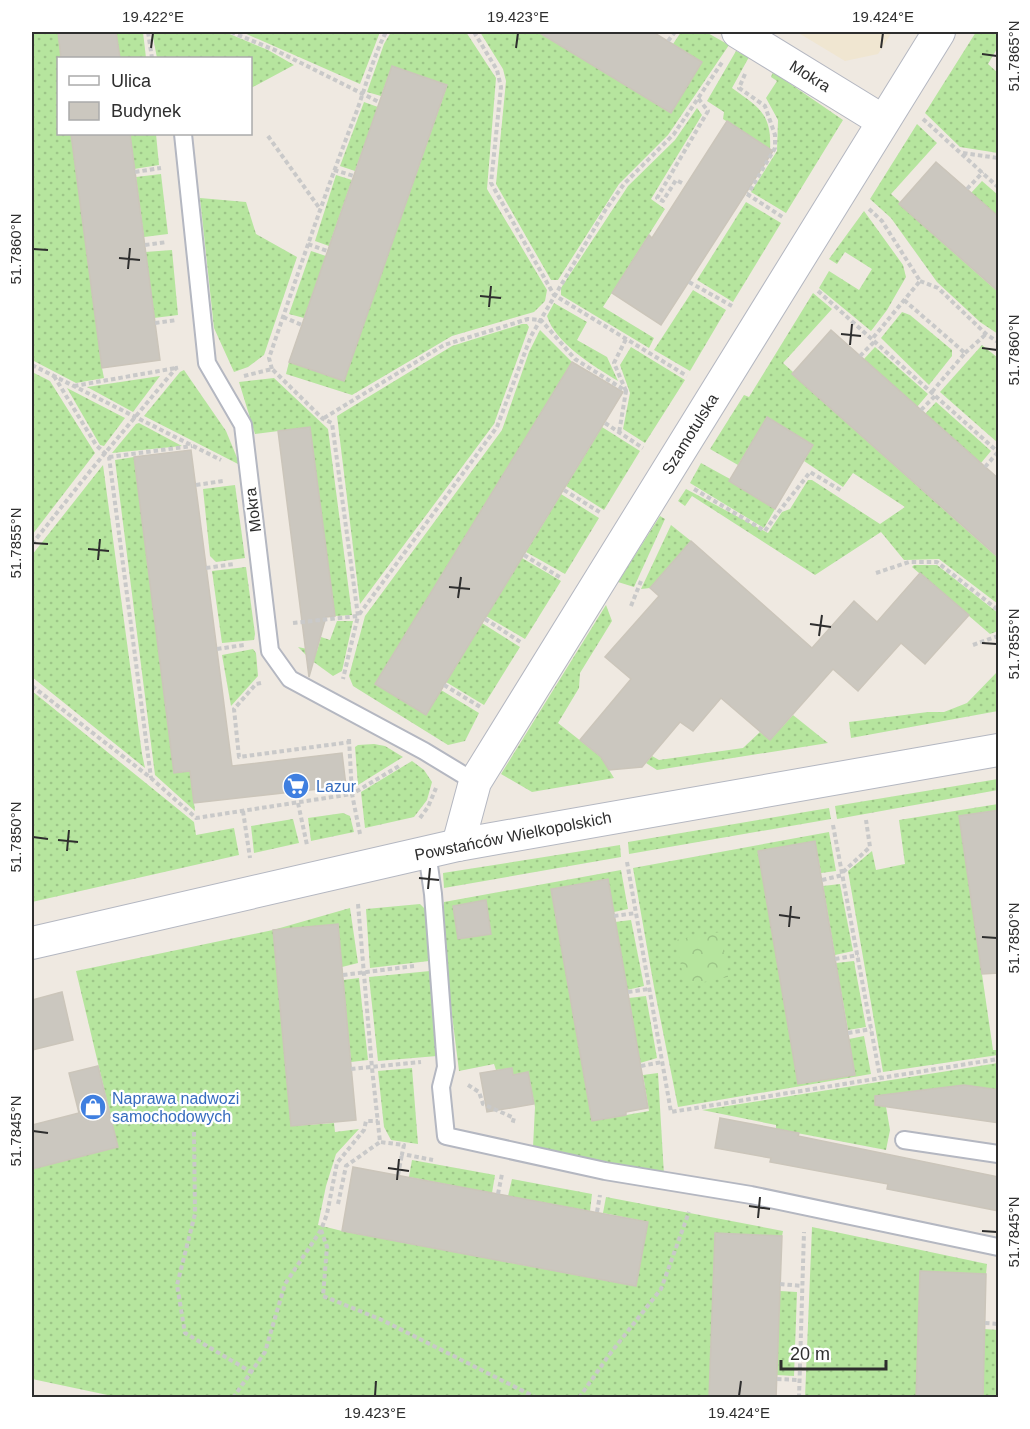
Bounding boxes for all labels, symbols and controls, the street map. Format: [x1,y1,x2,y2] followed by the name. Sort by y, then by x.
[122,8,184,25] text: 19.422°E
[487,8,549,25] text: 19.423°E
[852,8,914,25] text: 19.424°E
[1005,20,1022,92] text: 51.7865°N
[57,57,252,135] legend
[787,57,833,95] street label: Mokra
[111,71,152,91] text: Ulica
[111,101,182,121] text: Budynek
[7,213,24,285] text: 51.7860°N
[1005,314,1022,386] text: 51.7860°N
[659,391,722,477] street label: Szamotulska
[242,487,264,533] street label: Mokra
[7,507,24,579] text: 51.7855°N
[1005,608,1022,680] text: 51.7855°N
[281,771,311,801] supermarket icon: Lazur
[316,778,357,795] place label: Lazur
[7,801,24,873] text: 51.7850°N
[413,809,613,863] street label: Powstańców Wielkopolskich
[1005,902,1022,974] text: 51.7850°N
[112,1090,239,1125] place label: Naprawa nadwozi samochodowych
[78,1092,108,1122] shop icon: Naprawa nadwozi samochodowych
[7,1095,24,1167] text: 51.7845°N
[1005,1196,1022,1268] text: 51.7845°N
[781,1333,886,1371] scale bar
[790,1344,830,1364] text: 20 m
[344,1404,406,1421] text: 19.423°E
[708,1404,770,1421] text: 19.424°E

